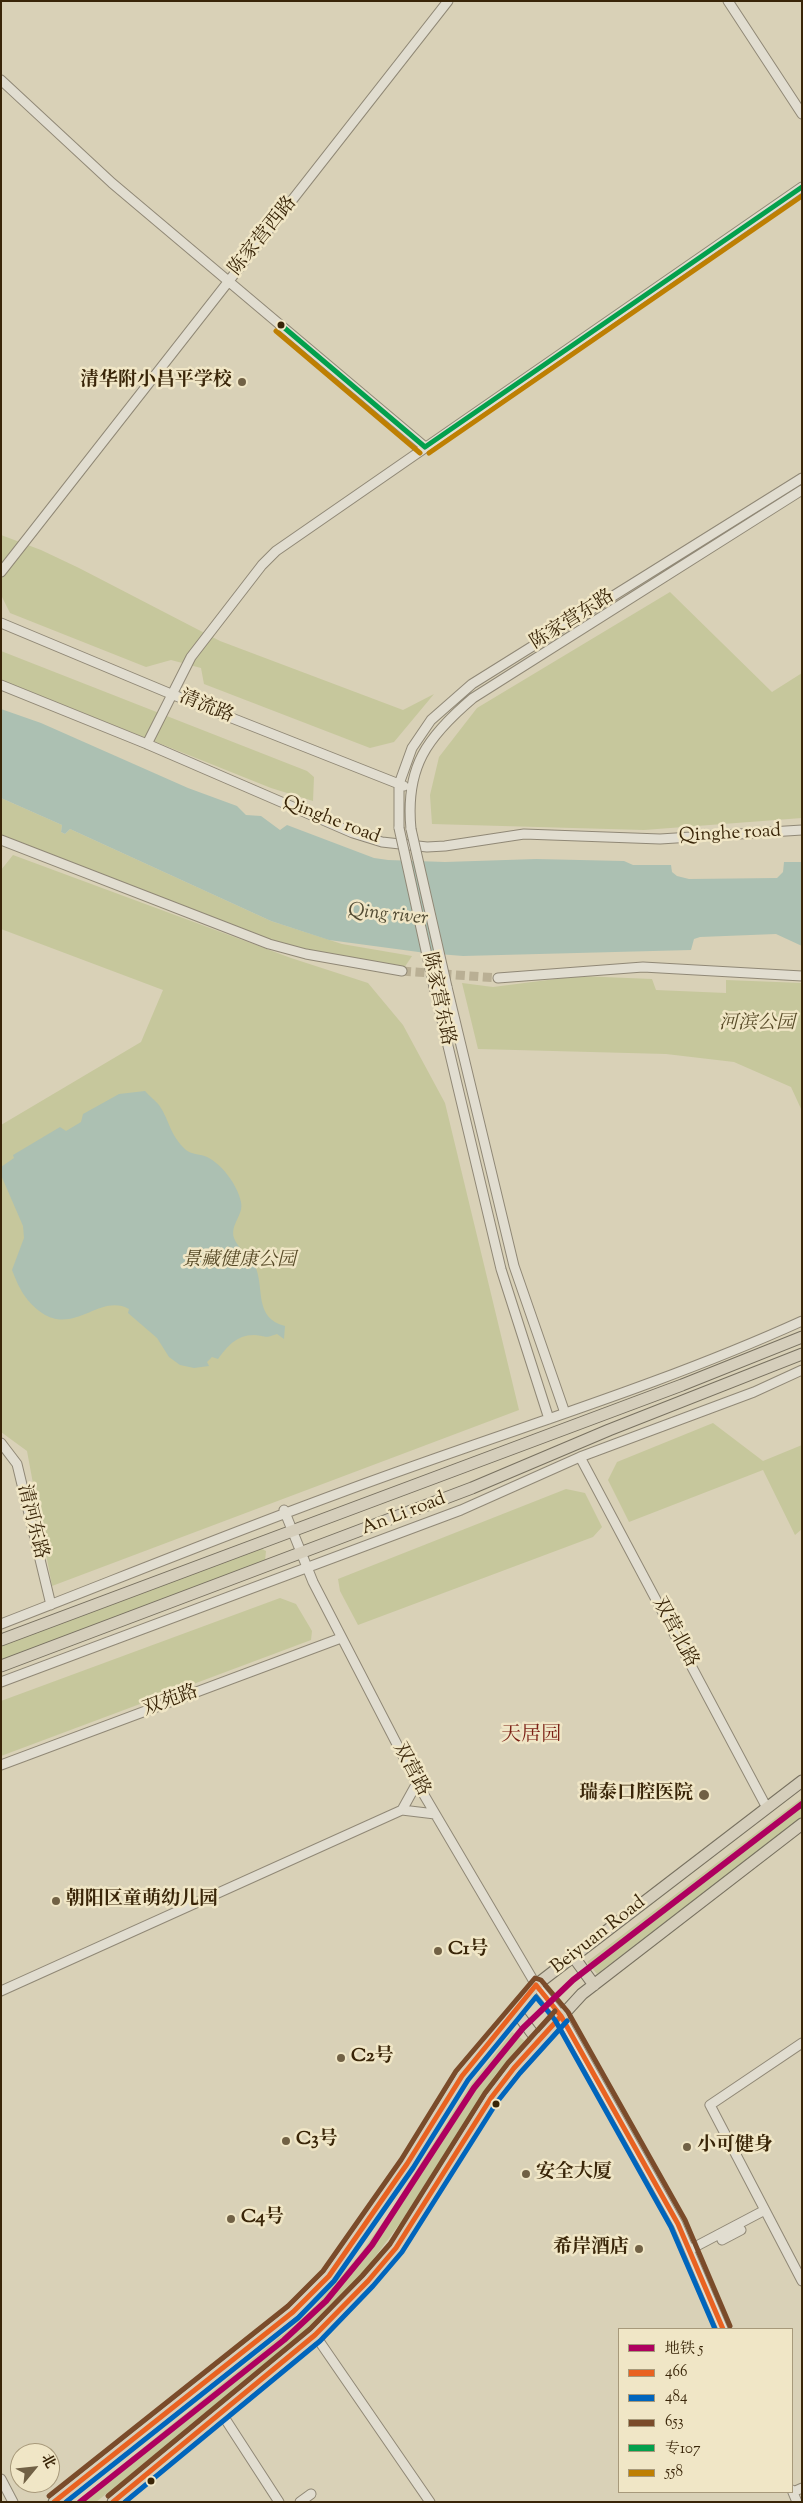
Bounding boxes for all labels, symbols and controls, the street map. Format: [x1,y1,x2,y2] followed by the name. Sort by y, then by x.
[225,193,303,281] street label: 陈家营西路
[276,320,286,330] unlabelled marker
[80,371,232,393] place label: 清华附小昌平学校
[236,376,248,388] marker: 清华附小昌平学校
[527,586,619,656] street label: 陈家营东路
[175,687,237,729] street label: 清流路
[279,792,383,850] street label: Qinghe road
[678,821,782,849] street label: Qinghe road
[347,900,429,932] water label: Qing river
[416,950,458,1048] street label: 陈家营东路
[719,1014,795,1036] park label: 河滨公园
[182,1251,296,1273] park label: 景藏健康公园
[11,1482,51,1562] street label: 清河东路
[359,1489,449,1541] street label: An Li road
[646,1594,702,1672] street label: 双营北路
[140,1682,202,1722] street label: 双苑路
[501,1725,561,1749] district label: 天居园
[387,1739,433,1801] street label: 双营路
[579,1784,693,1806] place label: 瑞泰口腔医院
[697,1788,711,1802] marker: 瑞泰口腔医院
[66,1890,218,1912] place label: 朝阳区童萌幼儿园
[547,1892,651,1980] street label: Beiyuan Road
[50,1895,62,1907] marker: 朝阳区童萌幼儿园
[448,1940,489,1962] place label: C1号
[432,1945,444,1957] marker: C1号
[351,2047,394,2069] place label: C2号
[335,2052,347,2064] marker: C2号
[491,2099,501,2109] unlabelled marker
[296,2130,338,2152] place label: C3号
[280,2135,292,2147] marker: C3号
[697,2136,773,2158] place label: 小可健身
[681,2141,693,2153] marker: 小可健身
[536,2163,612,2185] place label: 安全大厦
[520,2168,532,2180] marker: 安全大厦
[241,2208,284,2230] place label: C4号
[225,2213,237,2225] marker: C4号
[553,2238,629,2260] place label: 希岸酒店
[633,2243,645,2255] marker: 希岸酒店
[618,2328,793,2493] legend
[665,2339,703,2360] text: 地铁 5
[665,2362,687,2383] text: 466
[665,2387,687,2408] text: 484
[665,2412,684,2433] text: 653
[665,2439,700,2460] text: 专107
[10,2443,60,2493] north arrow
[35,2451,59,2472] text: 北
[665,2462,683,2483] text: 558
[146,2476,156,2486] unlabelled marker

